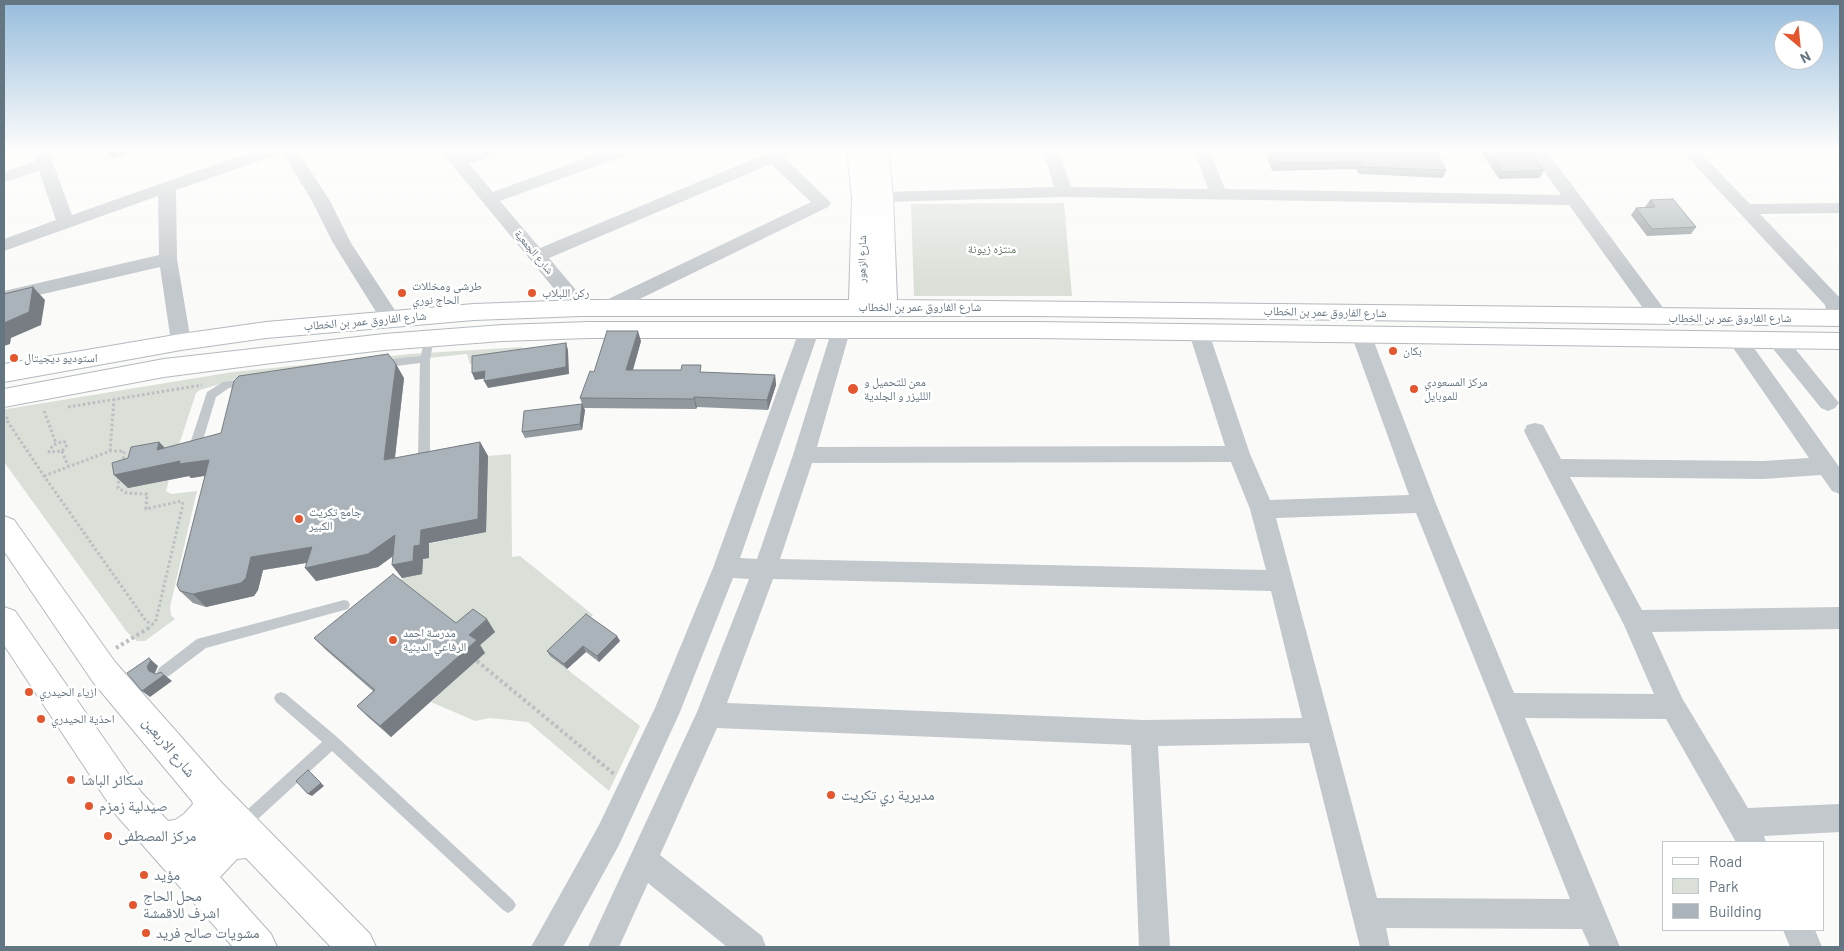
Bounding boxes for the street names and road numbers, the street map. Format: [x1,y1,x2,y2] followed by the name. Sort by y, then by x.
[512,227,556,277] street label: شارع الجمعية
[855,235,869,283] street label: شارع الزهور
[859,300,981,314] street label: شارع الفاروق عمر بن الخطاب
[1263,304,1387,320] street label: شارع الفاروق عمر بن الخطاب
[303,308,427,334] street label: شارع الفاروق عمر بن الخطاب
[1669,311,1791,325] street label: شارع الفاروق عمر بن الخطاب
[139,713,199,781] street label: شارع الاربعين

